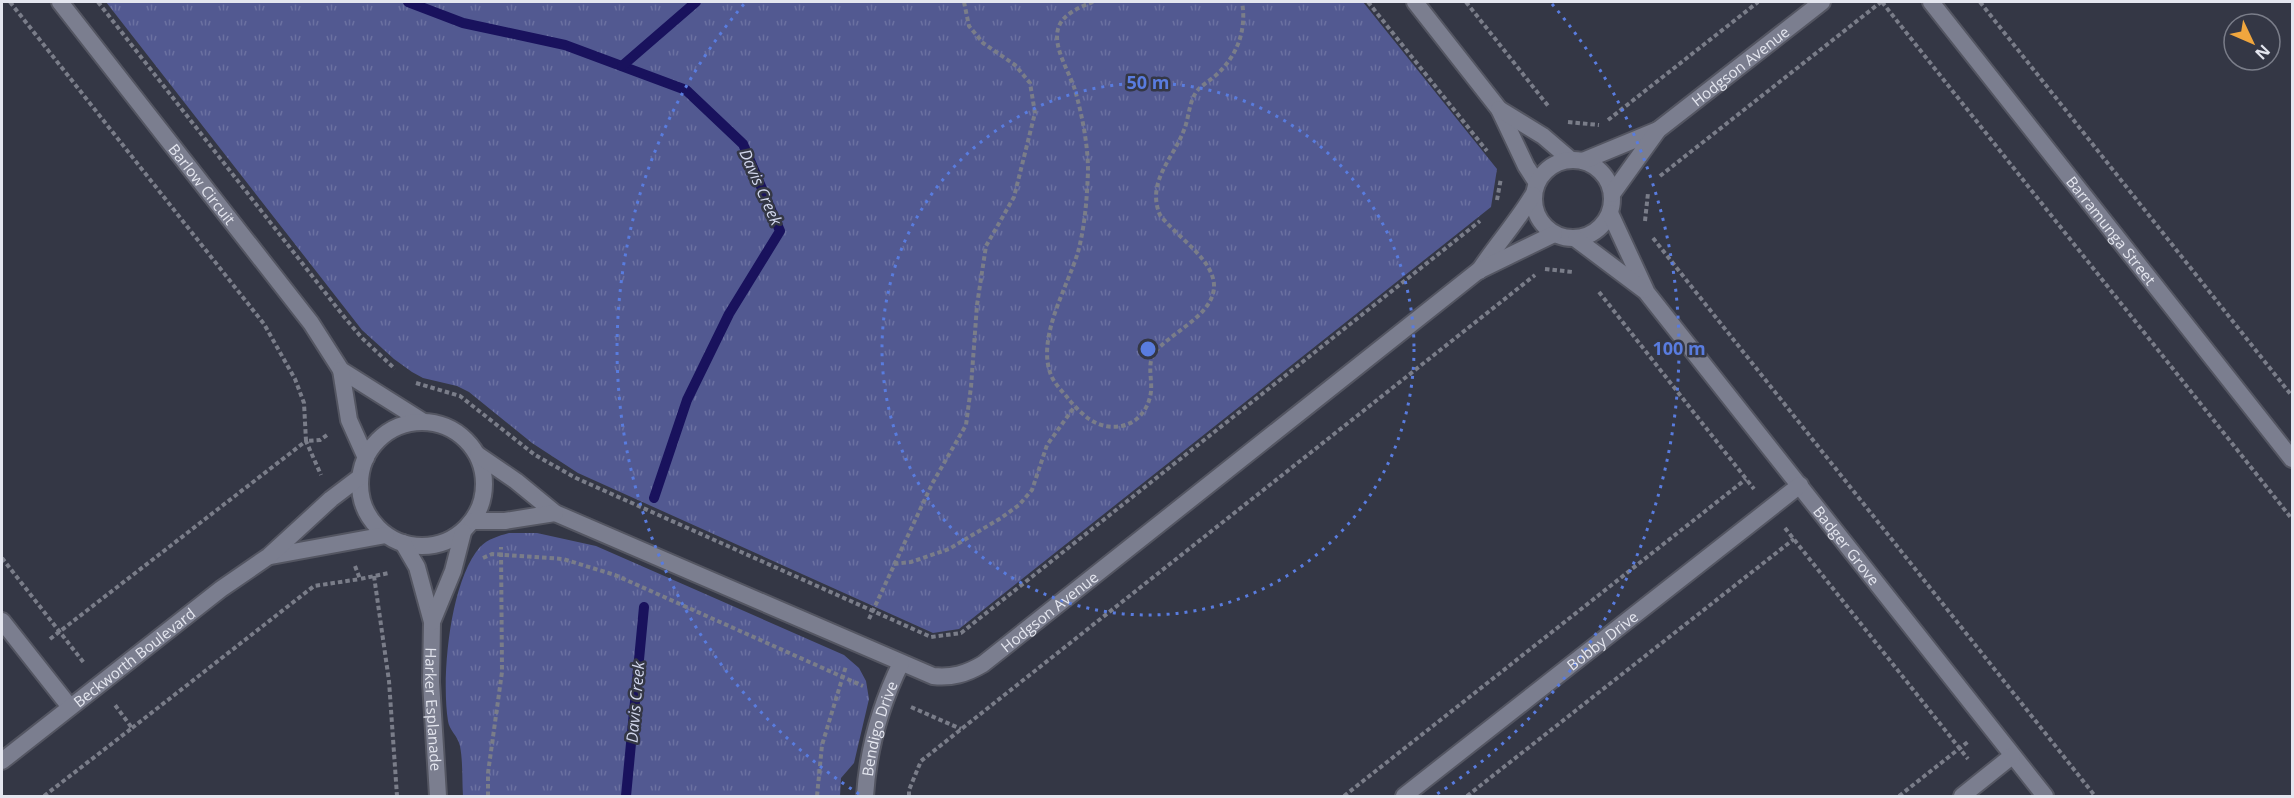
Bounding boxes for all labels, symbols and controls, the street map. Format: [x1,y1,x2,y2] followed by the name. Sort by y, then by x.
[2222,12,2282,72] north arrow
[1687,21,1793,110] street label: Hodgson Avenue
[2250,40,2275,65] text: N
[1127,70,1169,94] text: 50 m
[164,139,240,229] street label: Barlow Circuit
[734,145,788,230] water label: Davis Creek
[2062,172,2161,289] street label: Barramunga Street
[1652,336,1706,360] text: 100 m
[1138,339,1158,359] centre of rings
[1809,502,1884,589] street label: Badger Grove
[996,567,1102,656] street label: Hodgson Avenue
[69,603,199,711] street label: Beckworth Boulevard
[1562,606,1642,675] street label: Bobby Drive
[421,647,446,772] street label: Harker Esplanade
[620,659,650,744] water label: Davis Creek
[857,678,902,777] street label: Bendigo Drive

